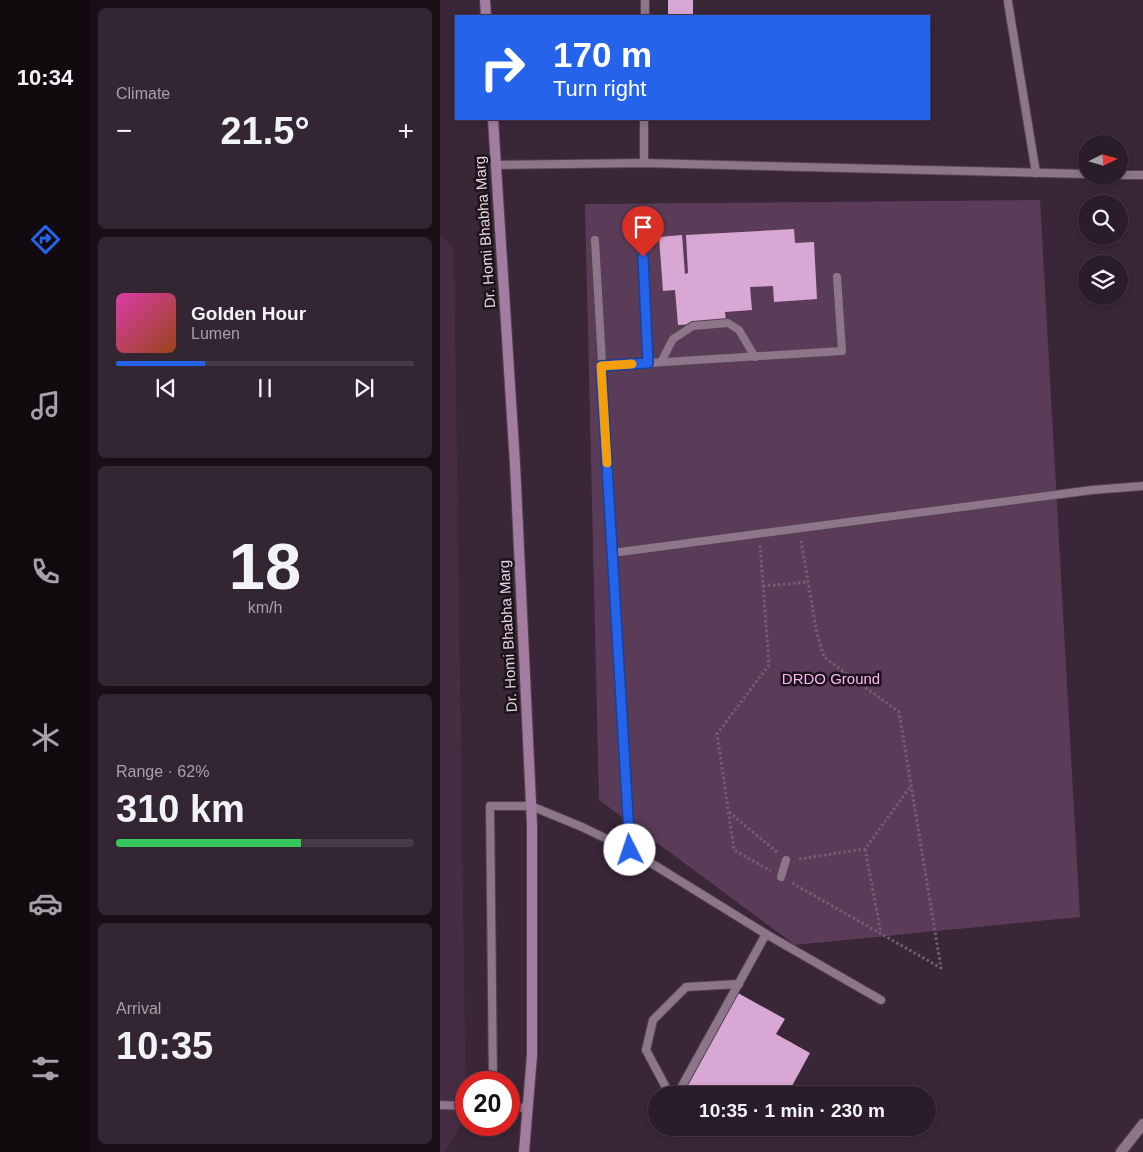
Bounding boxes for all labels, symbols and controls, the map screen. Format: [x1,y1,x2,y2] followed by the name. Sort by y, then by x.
[470,35,535,100] icon: right
[553,35,652,74] text: 170 m
[17,65,73,90] text: 10:34
[553,76,646,101] text: Turn right
[116,85,170,102] text: Climate
[220,110,310,152] text: 21.5°
[116,115,132,146] text: −
[398,115,414,146] text: +
[1078,135,1128,185] north arrow
[1078,135,1128,305] map controls
[471,155,498,309] street label: Dr. Homi Bhabha Marg
[1078,195,1128,245] button: search
[622,206,664,257] pin
[629,213,657,241] icon: arrive
[28,222,63,257] icon: directions
[1078,255,1128,305] button: layers
[191,303,306,324] text: Golden Hour
[191,325,240,342] text: Lumen
[152,374,180,402] icon: previous
[251,374,279,402] icon: pause
[350,374,378,402] icon: next
[28,388,63,423] icon: music
[229,530,301,603] text: 18
[28,554,63,589] icon: phone
[495,559,520,713] street label: Dr. Homi Bhabha Marg
[248,599,282,616] text: km/h
[782,670,880,687] park label: DRDO Ground
[28,720,63,755] icon: climate
[116,763,209,780] text: Range · 62%
[116,788,245,830] text: 310 km
[603,823,655,875] position arrow
[28,886,63,921] icon: car
[116,1000,161,1017] text: Arrival
[116,1025,213,1067] text: 10:35
[28,1051,63,1086] icon: filters
[455,1071,520,1136] speed limit sign: 20
[699,1100,885,1121] text: 10:35 · 1 min · 230 m

